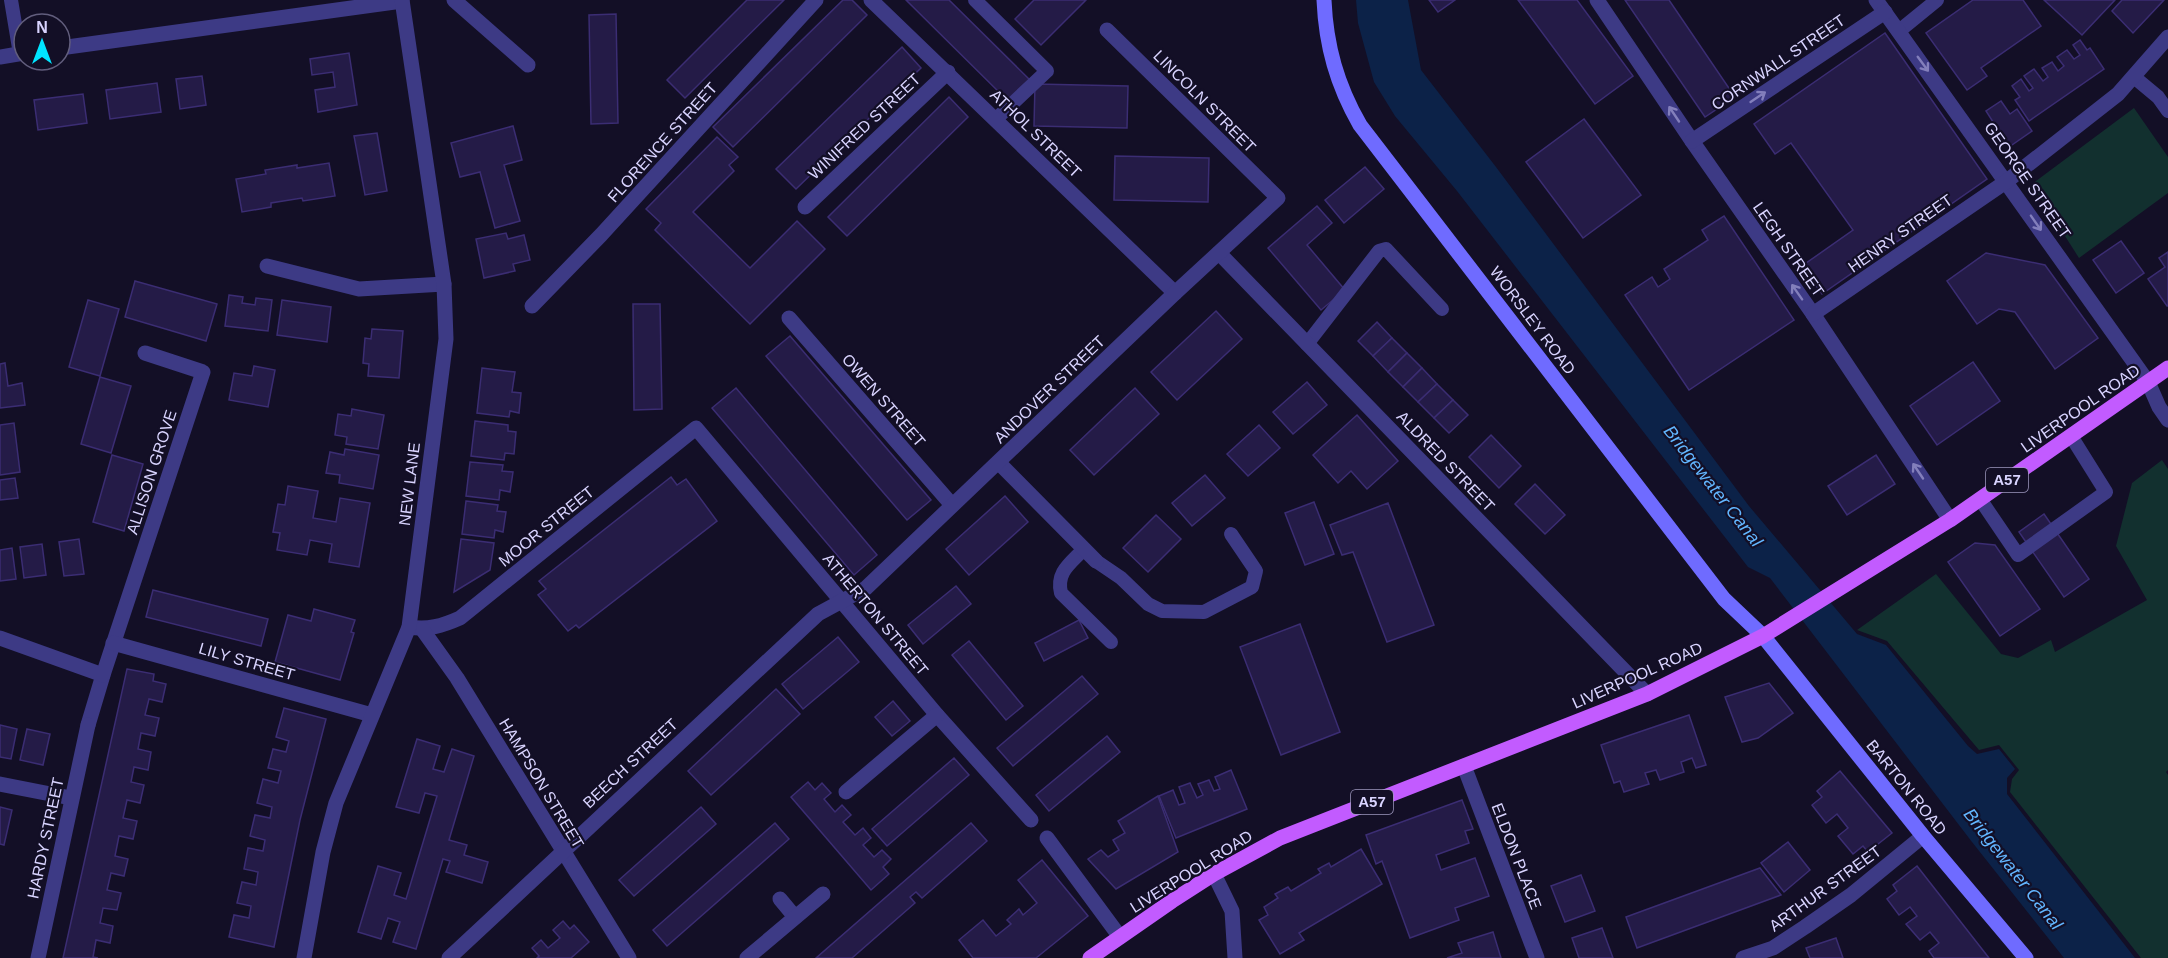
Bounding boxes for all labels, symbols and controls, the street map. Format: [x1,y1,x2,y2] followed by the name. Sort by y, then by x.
[1708,11,1848,113] street label: CORNWALL STREET
[12,12,72,72] north arrow
[36,19,48,36] text: N
[1150,47,1259,156] street label: LINCOLN STREET
[1917,56,1929,72] one-way arrow
[805,70,924,183] street label: WINIFRED STREET
[604,79,721,205] street label: FLORENCE STREET
[987,86,1085,181] street label: ATHOL STREET
[1749,91,1766,103] one-way arrow
[1668,107,1680,123] one-way arrow
[1981,119,2074,242] street label: GEORGE STREET
[1845,191,1956,276] street label: HENRY STREET
[1750,199,1828,300] street label: LEGH STREET
[2030,215,2042,231] one-way arrow
[1487,263,1579,377] street label: WORSLEY ROAD
[1791,284,1804,300] one-way arrow
[991,332,1108,446] street label: ANDOVER STREET
[839,350,929,450] street label: OWEN STREET
[2018,361,2143,456] street label: LIVERPOOL ROAD
[123,408,180,537] street label: ALLISON GROVE
[1394,408,1498,515] street label: ALDRED STREET
[1660,421,1767,551] water label: Bridgewater Canal
[396,442,423,527] street label: NEW LANE
[1912,463,1924,480] one-way arrow
[1986,468,2028,492] road number: A57
[495,483,597,570] street label: MOOR STREET
[820,550,932,679] street label: ATHERTON STREET
[1569,639,1705,712] street label: LIVERPOOL ROAD
[197,640,297,683] street label: LILY STREET
[496,715,587,851] street label: HAMPSON STREET
[580,715,681,811] street label: BEECH STREET
[1863,737,1950,838] street label: BARTON ROAD
[24,776,67,900] street label: HARDY STREET
[1351,790,1393,814] road number: A57
[1489,801,1545,912] street label: ELDON PLACE
[1960,804,2067,934] water label: Bridgewater Canal
[1127,827,1255,916] street label: LIVERPOOL ROAD
[1766,842,1885,935] street label: ARTHUR STREET

